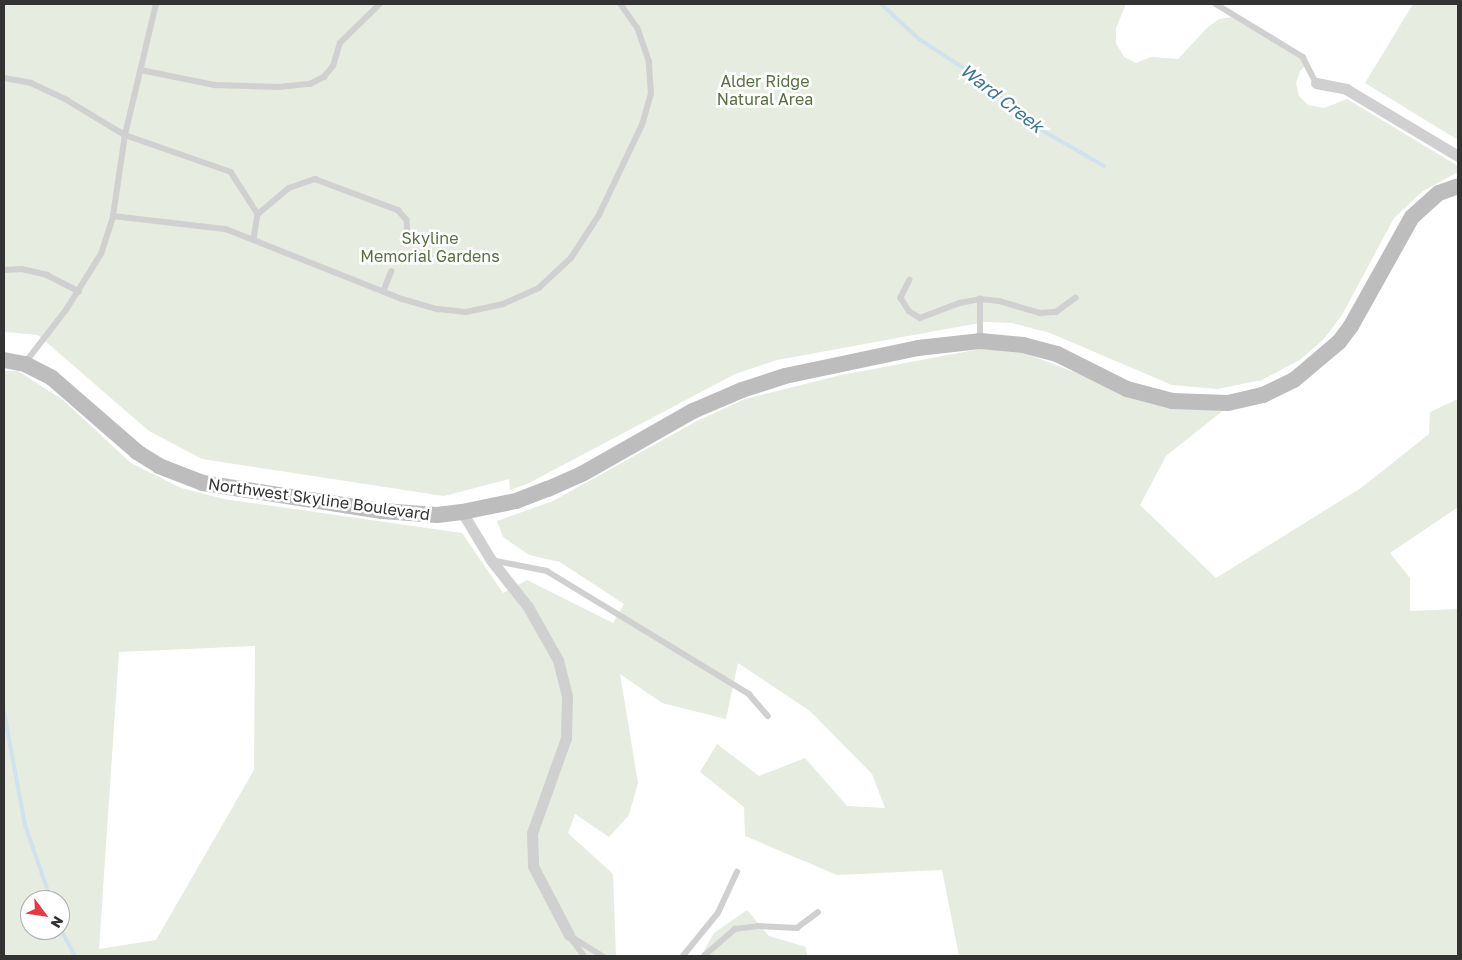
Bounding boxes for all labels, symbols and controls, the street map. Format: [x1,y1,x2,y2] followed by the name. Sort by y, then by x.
[956,59,1048,137] water label: Ward Creek
[717,71,813,109] park label: Alder Ridge Natural Area
[360,228,500,266] park label: Skyline Memorial Gardens
[207,474,431,524] street label: Northwest Skyline Boulevard
[20,890,70,940] north arrow
[47,914,67,931] text: N

